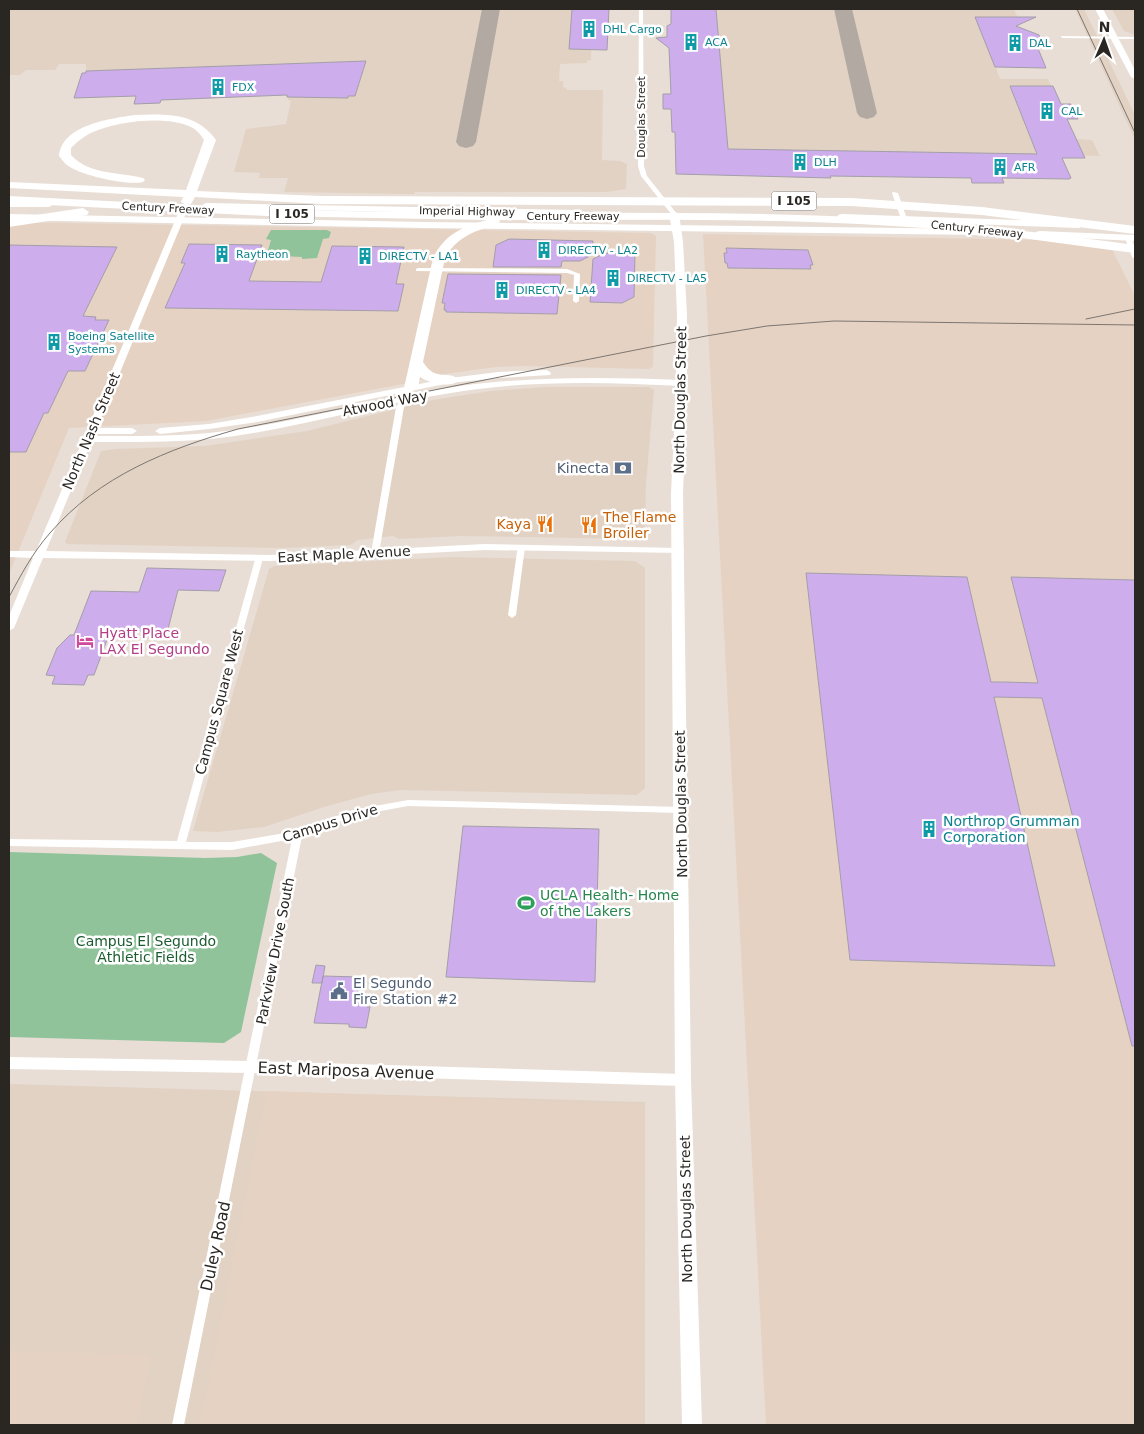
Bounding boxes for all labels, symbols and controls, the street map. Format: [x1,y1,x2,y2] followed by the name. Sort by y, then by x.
[1079,15,1129,65] north arrow
[579,19,599,39] building icon: DHL Cargo
[1098,19,1111,35] text: N
[603,23,662,36] place label: DHL Cargo
[681,32,701,52] building icon: ACA
[1005,33,1025,53] building icon: DAL
[705,36,728,49] place label: ACA
[1029,37,1052,50] place label: DAL
[635,76,648,158] street label: Douglas Street
[208,77,228,97] building icon: FDX
[232,81,255,94] place label: FDX
[1037,101,1057,121] building icon: CAL
[1061,105,1083,118] place label: CAL
[790,152,810,172] building icon: DLH
[814,156,837,169] place label: DLH
[990,157,1010,177] building icon: AFR
[1014,161,1036,174] place label: AFR
[772,192,816,210] road number: I 105
[121,200,215,217] street label: Century Freeway
[270,204,314,223] road number: I 105
[419,204,516,219] street label: Imperial Highway
[527,210,620,223] street label: Century Freeway
[930,218,1024,241] street label: Century Freeway
[534,240,554,260] building icon: DIRECTV - LA2
[212,244,232,264] building icon: Raytheon
[558,244,638,257] place label: DIRECTV - LA2
[355,246,375,266] building icon: DIRECTV - LA1
[236,248,288,261] place label: Raytheon
[379,250,459,263] place label: DIRECTV - LA1
[603,268,623,288] building icon: DIRECTV - LA5
[627,272,707,285] place label: DIRECTV - LA5
[492,280,512,300] building icon: DIRECTV - LA4
[516,284,596,297] place label: DIRECTV - LA4
[671,326,689,474] street label: North Douglas Street
[68,330,155,356] place label: Boeing Satellite Systems
[44,332,64,352] building icon: Boeing Satellite Systems
[59,370,123,492] street label: North Nash Street
[341,387,429,419] street label: Atwood Way
[613,458,633,478] bank icon: Kinecta
[557,460,609,476] place label: Kinecta
[602,509,676,541] place label: The Flame Broiler
[535,514,555,534] restaurant icon: Kaya
[579,515,599,535] restaurant icon: The Flame Broiler
[497,516,531,532] place label: Kaya
[277,543,411,565] street label: East Maple Avenue
[99,625,210,657] place label: Hyatt Place LAX El Segundo
[192,627,246,776] street label: Campus Square West
[75,631,95,651] hotel icon: Hyatt Place LAX El Segundo
[672,730,690,878] street label: North Douglas Street
[280,801,380,845] street label: Campus Drive
[943,813,1080,845] place label: Northrop Grumman Corporation
[919,819,939,839] building icon: Northrop Grumman Corporation
[253,876,297,1026] street label: Parkview Drive South
[540,887,679,919] place label: UCLA Health- Home of the Lakers
[516,893,536,913] sports icon: UCLA Health- Home of the Lakers
[76,933,216,965] park label: Campus El Segundo Athletic Fields
[353,975,457,1007] place label: El Segundo Fire Station #2
[329,981,349,1001] public building icon: El Segundo Fire Station #2
[257,1058,435,1083] street label: East Mariposa Avenue
[677,1135,695,1283] street label: North Douglas Street
[197,1199,234,1293] street label: Duley Road

